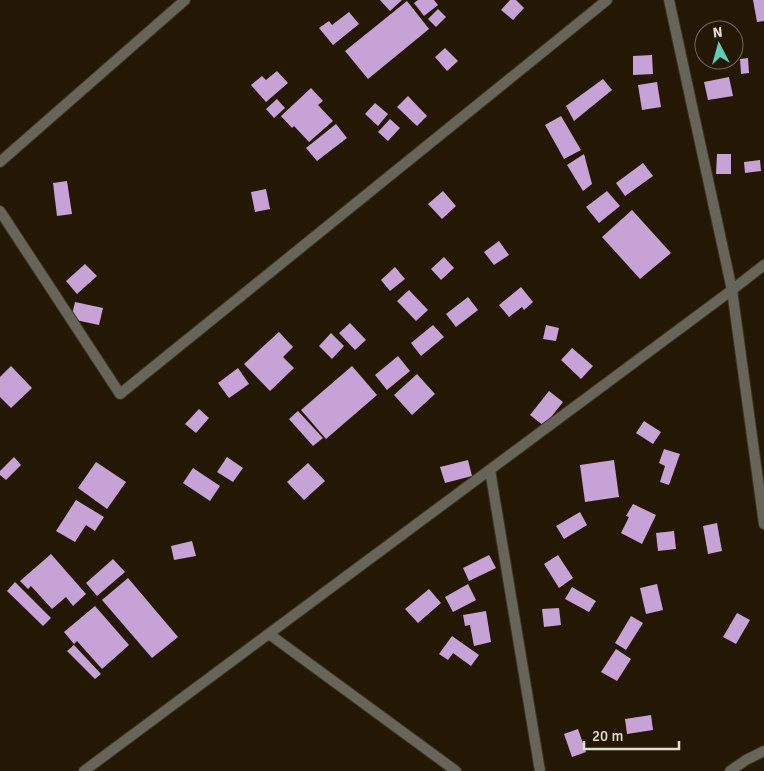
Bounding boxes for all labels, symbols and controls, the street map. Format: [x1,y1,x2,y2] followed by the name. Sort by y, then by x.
[694,20,744,70] north arrow
[712,24,723,42] text: N
[584,718,679,750] scale bar
[592,727,623,745] text: 20 m

